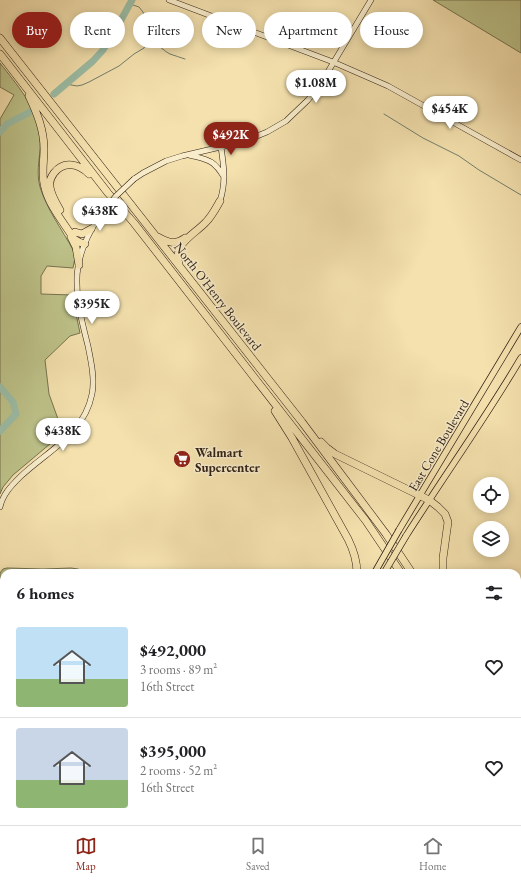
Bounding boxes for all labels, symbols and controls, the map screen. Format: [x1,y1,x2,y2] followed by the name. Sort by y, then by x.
[12,12,62,48] chip: Buy
[70,12,125,48] chip: Rent
[133,12,194,48] chip: Filters
[202,12,256,48] chip: New
[264,12,352,48] chip: Apartment
[360,12,423,48] chip: House
[283,70,349,104] pin: $1.08M
[295,74,337,91] text: $1.08M
[422,96,478,130] pin: $454K
[432,100,468,117] text: $454K
[203,122,259,156] pin: $492K
[213,126,249,143] text: $492K
[72,198,128,232] pin: $438K
[82,202,118,219] text: $438K
[170,239,265,354] street label: North O'Henry Boulevard
[64,291,120,325] pin: $395K
[74,295,110,312] text: $395K
[404,396,473,494] street label: East Cone Boulevard
[35,418,91,452] pin: $438K
[45,422,81,439] text: $438K
[195,444,261,476] place label: Walmart Supercenter
[172,449,192,469] supermarket icon: Walmart Supercenter
[473,477,509,557] map controls
[473,477,509,513] button: locate
[473,521,509,557] button: layers
[16,582,74,604] text: 6 homes
[483,582,505,604] icon: filters
[140,639,206,661] text: $492,000
[48,643,96,691] icon: home
[483,656,505,678] icon: heart
[140,661,217,678] text: 3 rooms · 89 m²
[140,678,194,695] text: 16th Street
[140,740,206,762] text: $395,000
[48,744,96,792] icon: home
[483,757,505,779] icon: heart
[140,762,217,779] text: 2 rooms · 52 m²
[140,779,194,796] text: 16th Street
[75,835,97,873] tab: Map
[246,835,270,873] tab: Saved
[419,835,446,873] tab: Home

